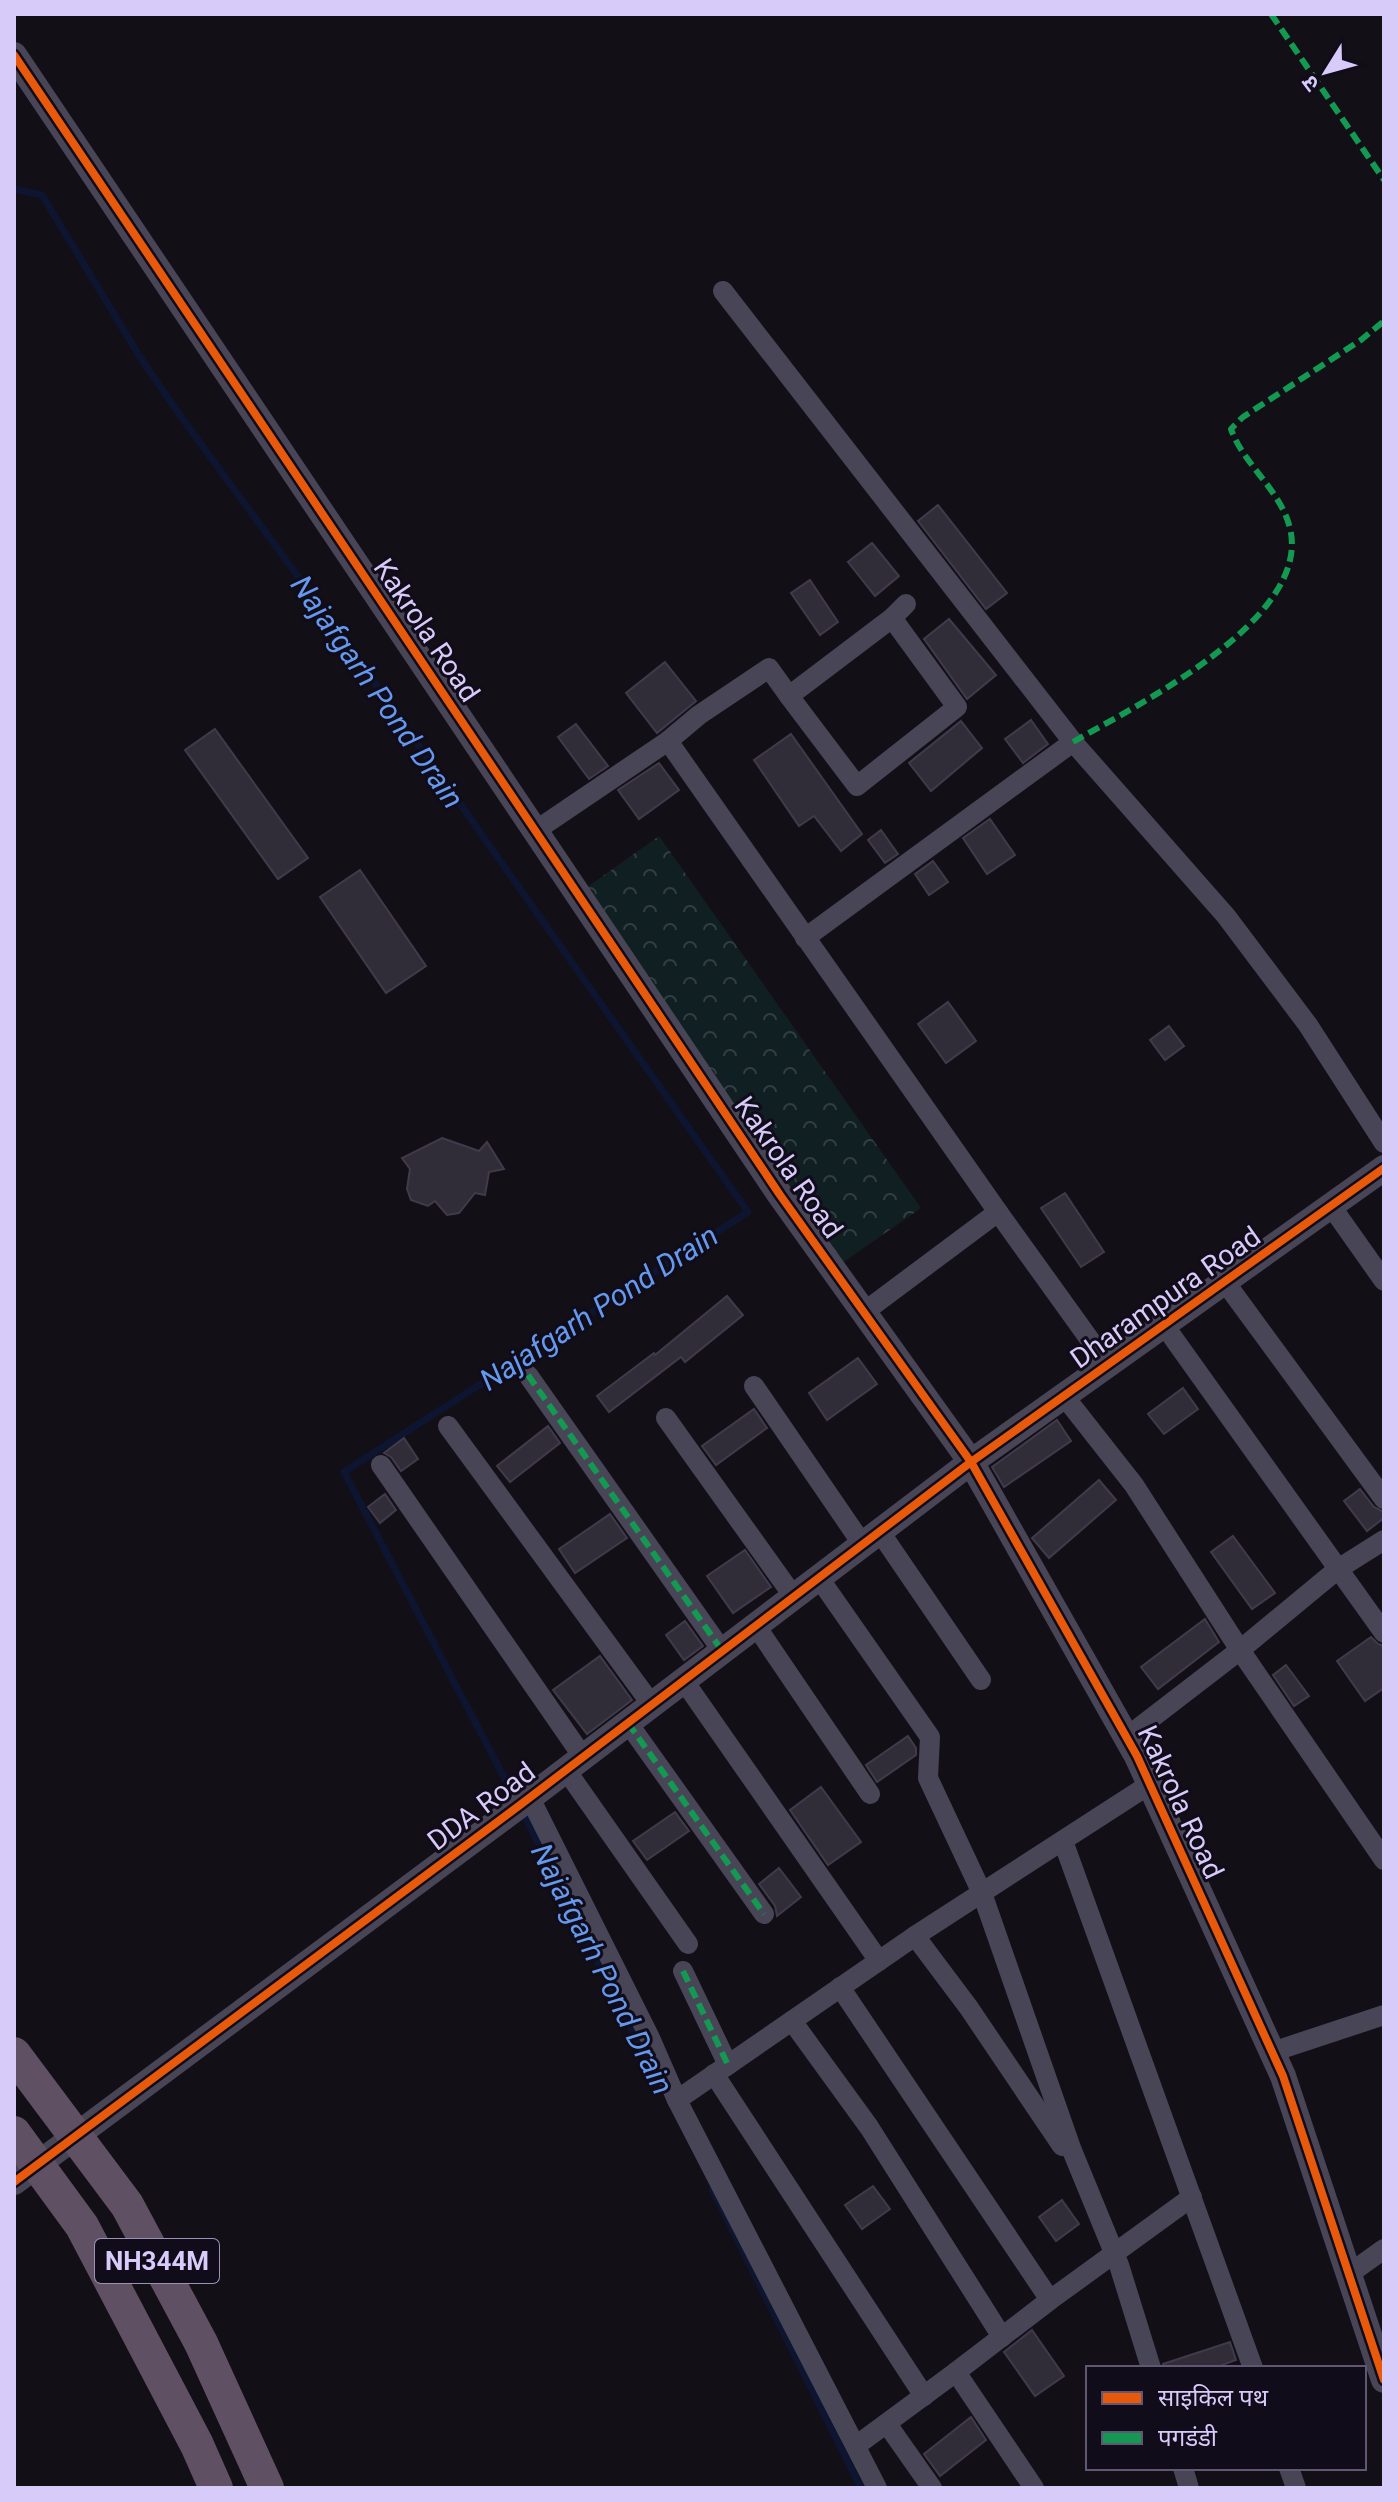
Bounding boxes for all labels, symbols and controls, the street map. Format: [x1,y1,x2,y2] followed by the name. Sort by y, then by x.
[1286,32,1366,112] north arrow
[1296,70,1324,96] text: उ
[367,552,487,708] street label: Kakrola Road
[284,568,471,815] water label: Najafgarh Pond Drain
[728,1090,850,1244] street label: Kakrola Road
[473,1218,724,1398] water label: Najafgarh Pond Drain
[1064,1220,1267,1375] street label: Dharampura Road
[1131,1720,1230,1884] street label: Kakrola Road
[421,1755,542,1857] street label: DDA Road
[524,1838,681,2100] water label: Najafgarh Pond Drain
[95,2239,219,2283] road number: NH344M
[1086,2366,1366,2470] legend
[1158,2384,1269,2412] text: साइकिल पथ
[1158,2424,1218,2452] text: पगडंडी

